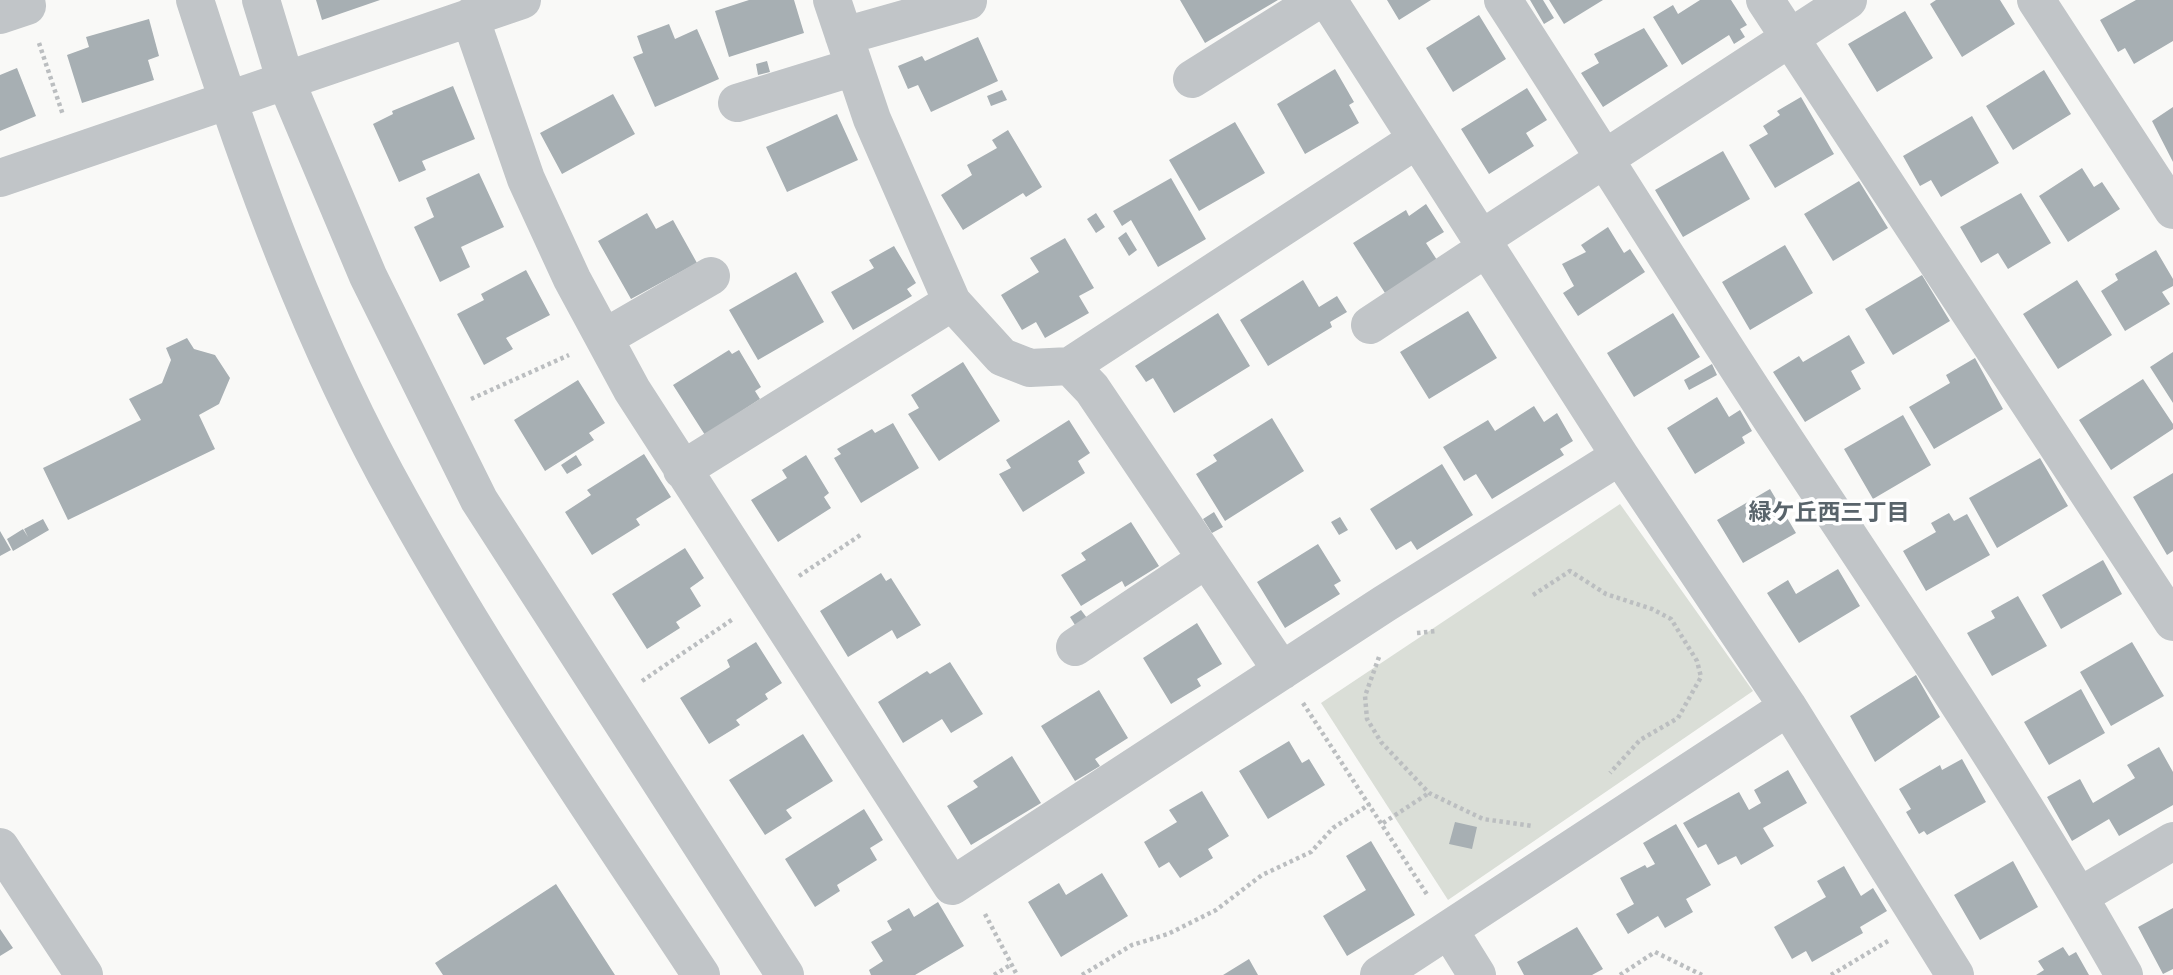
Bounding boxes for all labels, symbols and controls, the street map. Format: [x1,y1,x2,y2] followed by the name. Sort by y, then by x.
[1749,498,1909,526] district label: 緑ケ丘西三丁目

